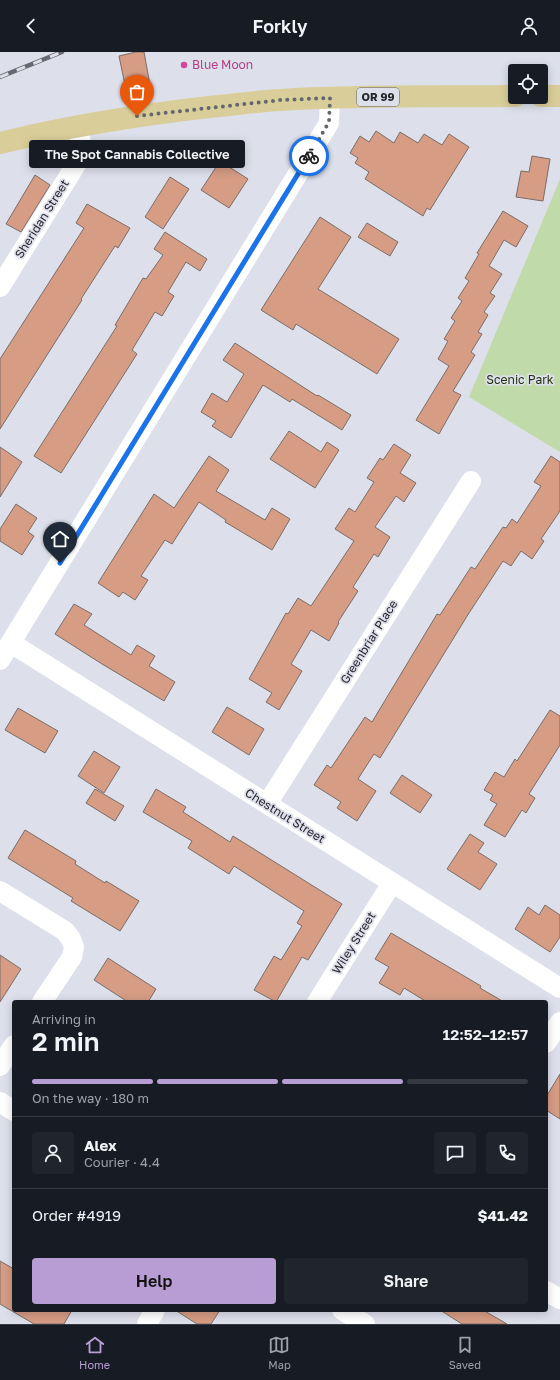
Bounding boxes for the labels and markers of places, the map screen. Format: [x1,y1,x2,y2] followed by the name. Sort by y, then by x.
[192,57,253,72] place label: Blue Moon
[179,60,189,70] marker: Blue Moon
[120,75,154,116] pin
[29,140,245,168] callout: The Spot Cannabis Collective
[43,522,77,563] pin

